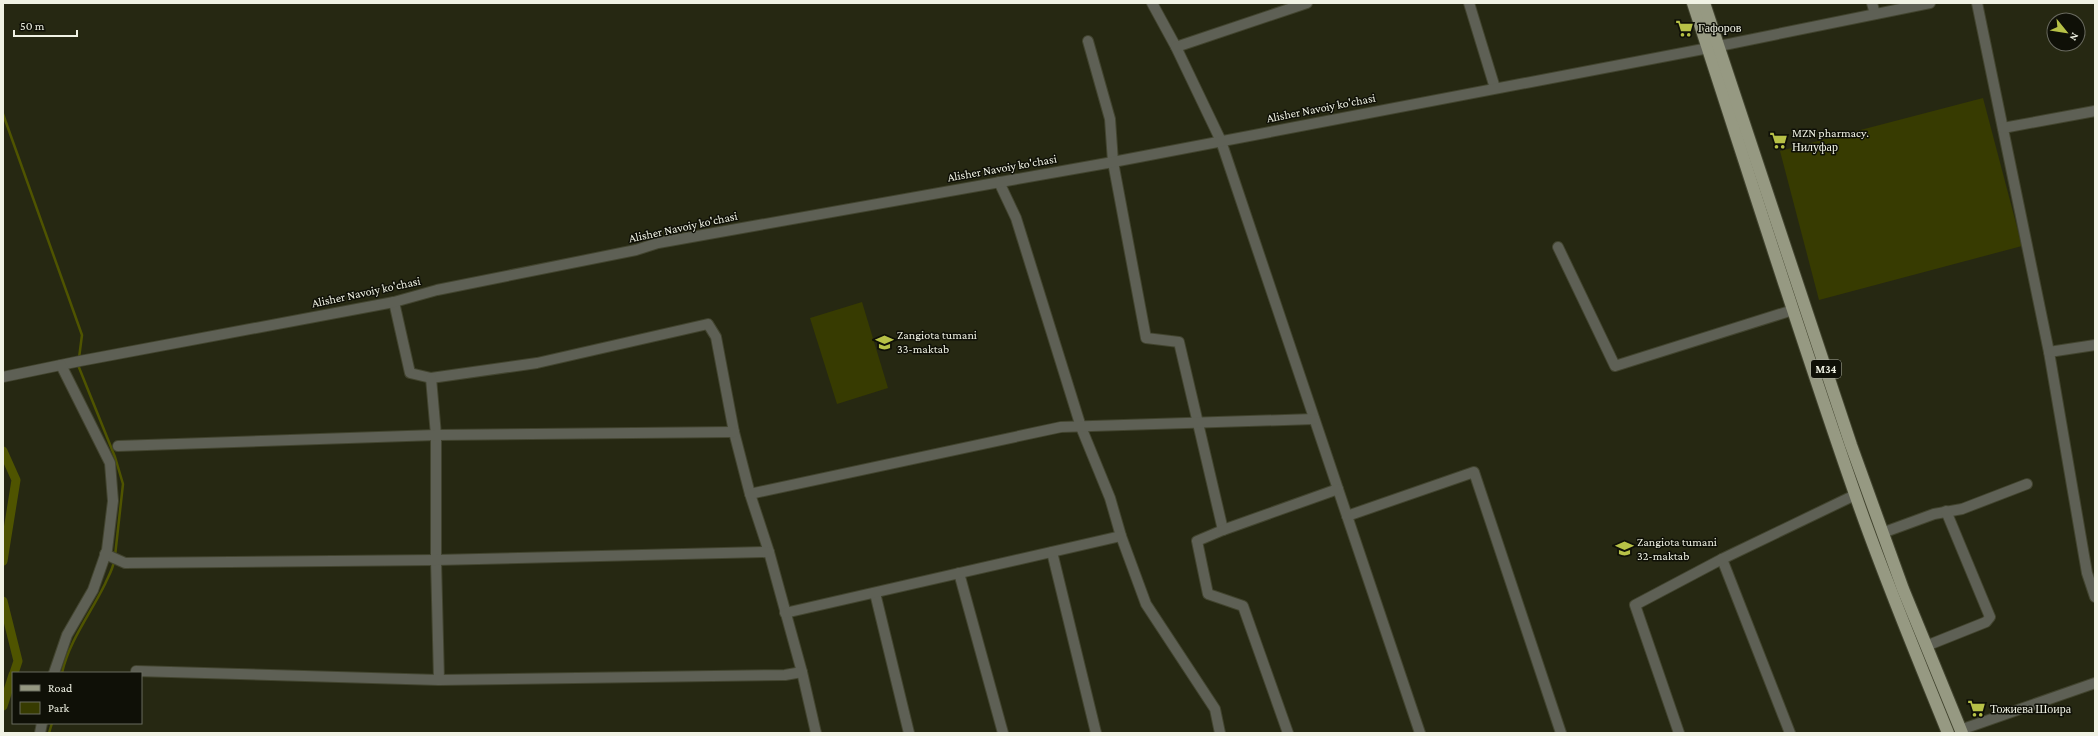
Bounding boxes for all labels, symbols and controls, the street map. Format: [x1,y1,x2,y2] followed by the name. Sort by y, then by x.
[14,12,77,38] scale bar
[2046,12,2086,52] north arrow
[1675,18,1695,38] supermarket icon: Гафоров
[20,19,45,33] text: 50 m
[1698,21,1742,35] place label: Гафоров
[2067,31,2082,44] text: N
[1265,91,1377,125] street label: Alisher Navoiy ko'chasi
[1792,126,1869,154] place label: MZN pharmacy. Нилуфар
[1769,130,1789,150] supermarket icon: MZN pharmacy. Нилуфар
[946,151,1058,185] street label: Alisher Navoiy ko'chasi
[627,209,739,245] street label: Alisher Navoiy ko'chasi
[310,274,422,310] street label: Alisher Navoiy ko'chasi
[897,328,977,356] place label: Zangiota tumani 33-maktab
[874,332,894,352] school or university icon: Zangiota tumani 33-maktab
[1811,360,1841,378] road number: M34
[1637,535,1717,563] place label: Zangiota tumani 32-maktab
[1614,539,1634,559] school or university icon: Zangiota tumani 32-maktab
[12,672,142,724] legend
[48,681,73,695] text: Road
[1967,699,1987,719] supermarket icon: Тожиева Шоира
[48,701,70,715] text: Park
[1990,702,2072,716] place label: Тожиева Шоира

